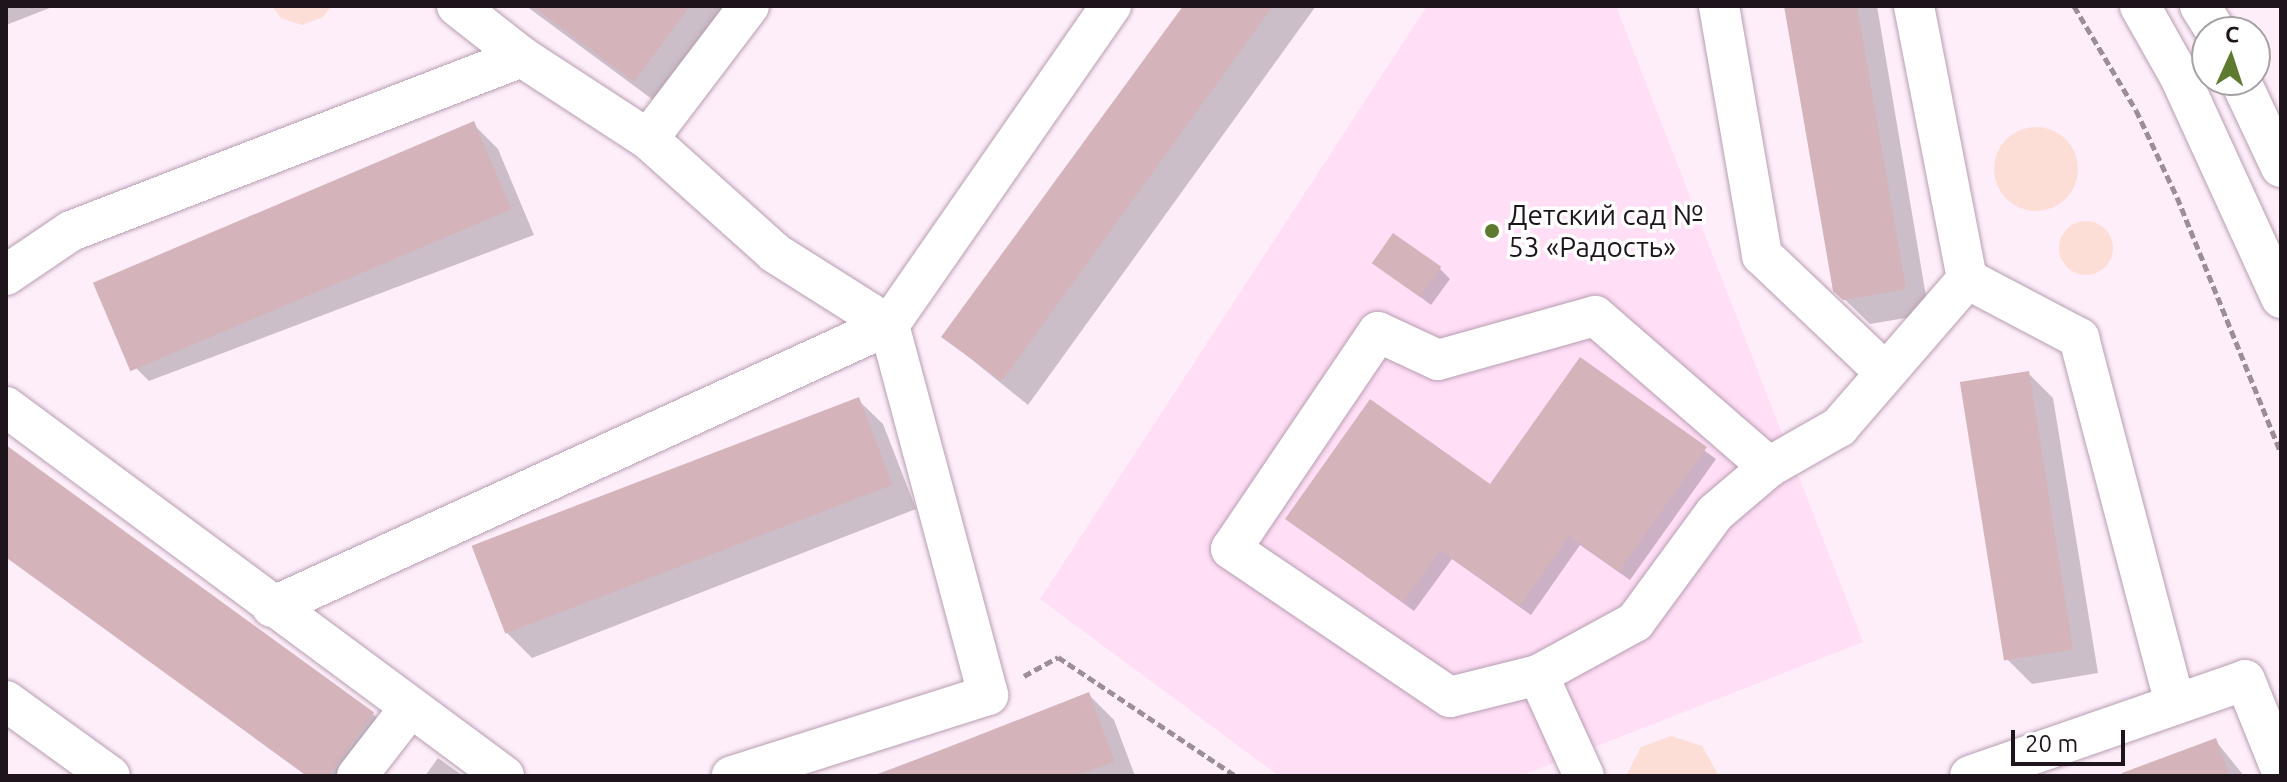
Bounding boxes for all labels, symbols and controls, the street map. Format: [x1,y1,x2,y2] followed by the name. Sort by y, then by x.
[2191,16,2271,96] north arrow
[2225,21,2240,46] text: С
[1508,198,1703,264] place label: Детский сад № 53 «Радость»
[1483,222,1501,240] marker: Детский сад № 53 «Радость»
[2015,714,2129,764] scale bar
[2025,730,2078,757] text: 20 m

